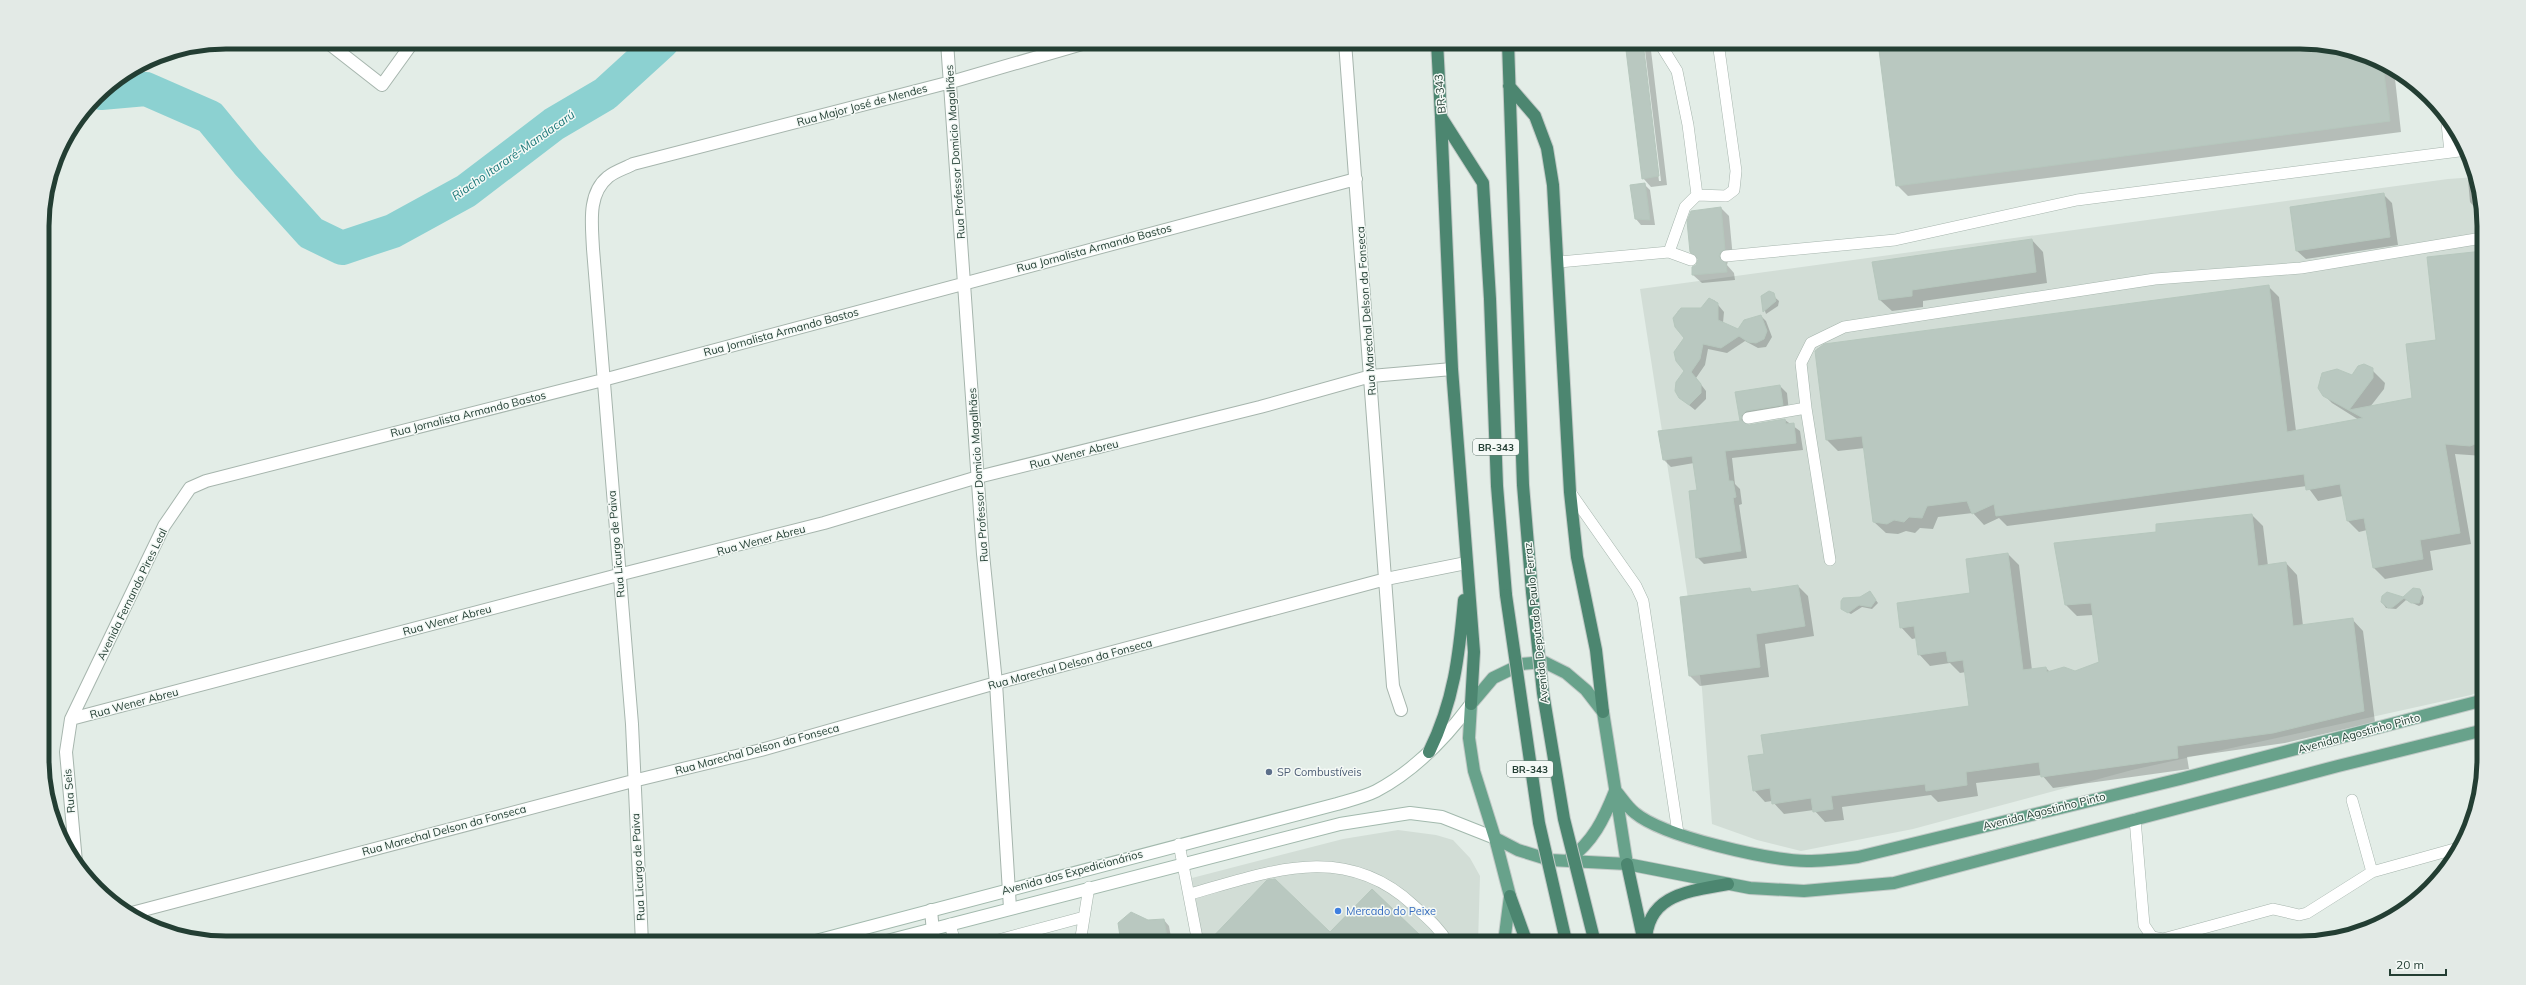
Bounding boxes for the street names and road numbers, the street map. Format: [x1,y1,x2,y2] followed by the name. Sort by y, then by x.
[942,64,968,240] street label: Rua Professor Domicio Magalhães
[1431,74,1449,114] street label: BR-343
[795,81,929,129] street label: Rua Major José de Mendes
[1015,221,1173,275] street label: Rua Jornalista Armando Bastos
[1353,226,1379,396] street label: Rua Marechal Delson da Fonseca
[702,305,860,359] street label: Rua Jornalista Armando Bastos
[965,387,991,563] street label: Rua Professor Domicio Magalhães
[389,388,547,440] street label: Rua Jornalista Armando Bastos
[1028,436,1120,472] street label: Rua Wener Abreu
[1473,439,1519,455] road number: BR-343
[604,490,628,598] street label: Rua Licurgo de Paiva
[715,521,807,559] street label: Rua Wener Abreu
[94,526,170,662] street label: Avenida Fernando Pires Leal
[1521,542,1551,704] street label: Avenida Deputado Paulo Ferraz
[401,601,493,639] street label: Rua Wener Abreu
[986,635,1154,693] street label: Rua Marechal Delson da Fonseca
[88,684,180,722] street label: Rua Wener Abreu
[2296,710,2422,756] street label: Avenida Agostinho Pinto
[673,720,841,778] street label: Rua Marechal Delson da Fonseca
[1507,761,1553,777] road number: BR-343
[60,768,78,814] street label: Rua Seis
[1981,789,2107,833] street label: Avenida Agostinho Pinto
[360,801,528,859] street label: Rua Marechal Delson da Fonseca
[628,813,648,921] street label: Rua Licurgo de Paiva
[1000,846,1144,898] street label: Avenida dos Expedicionários

